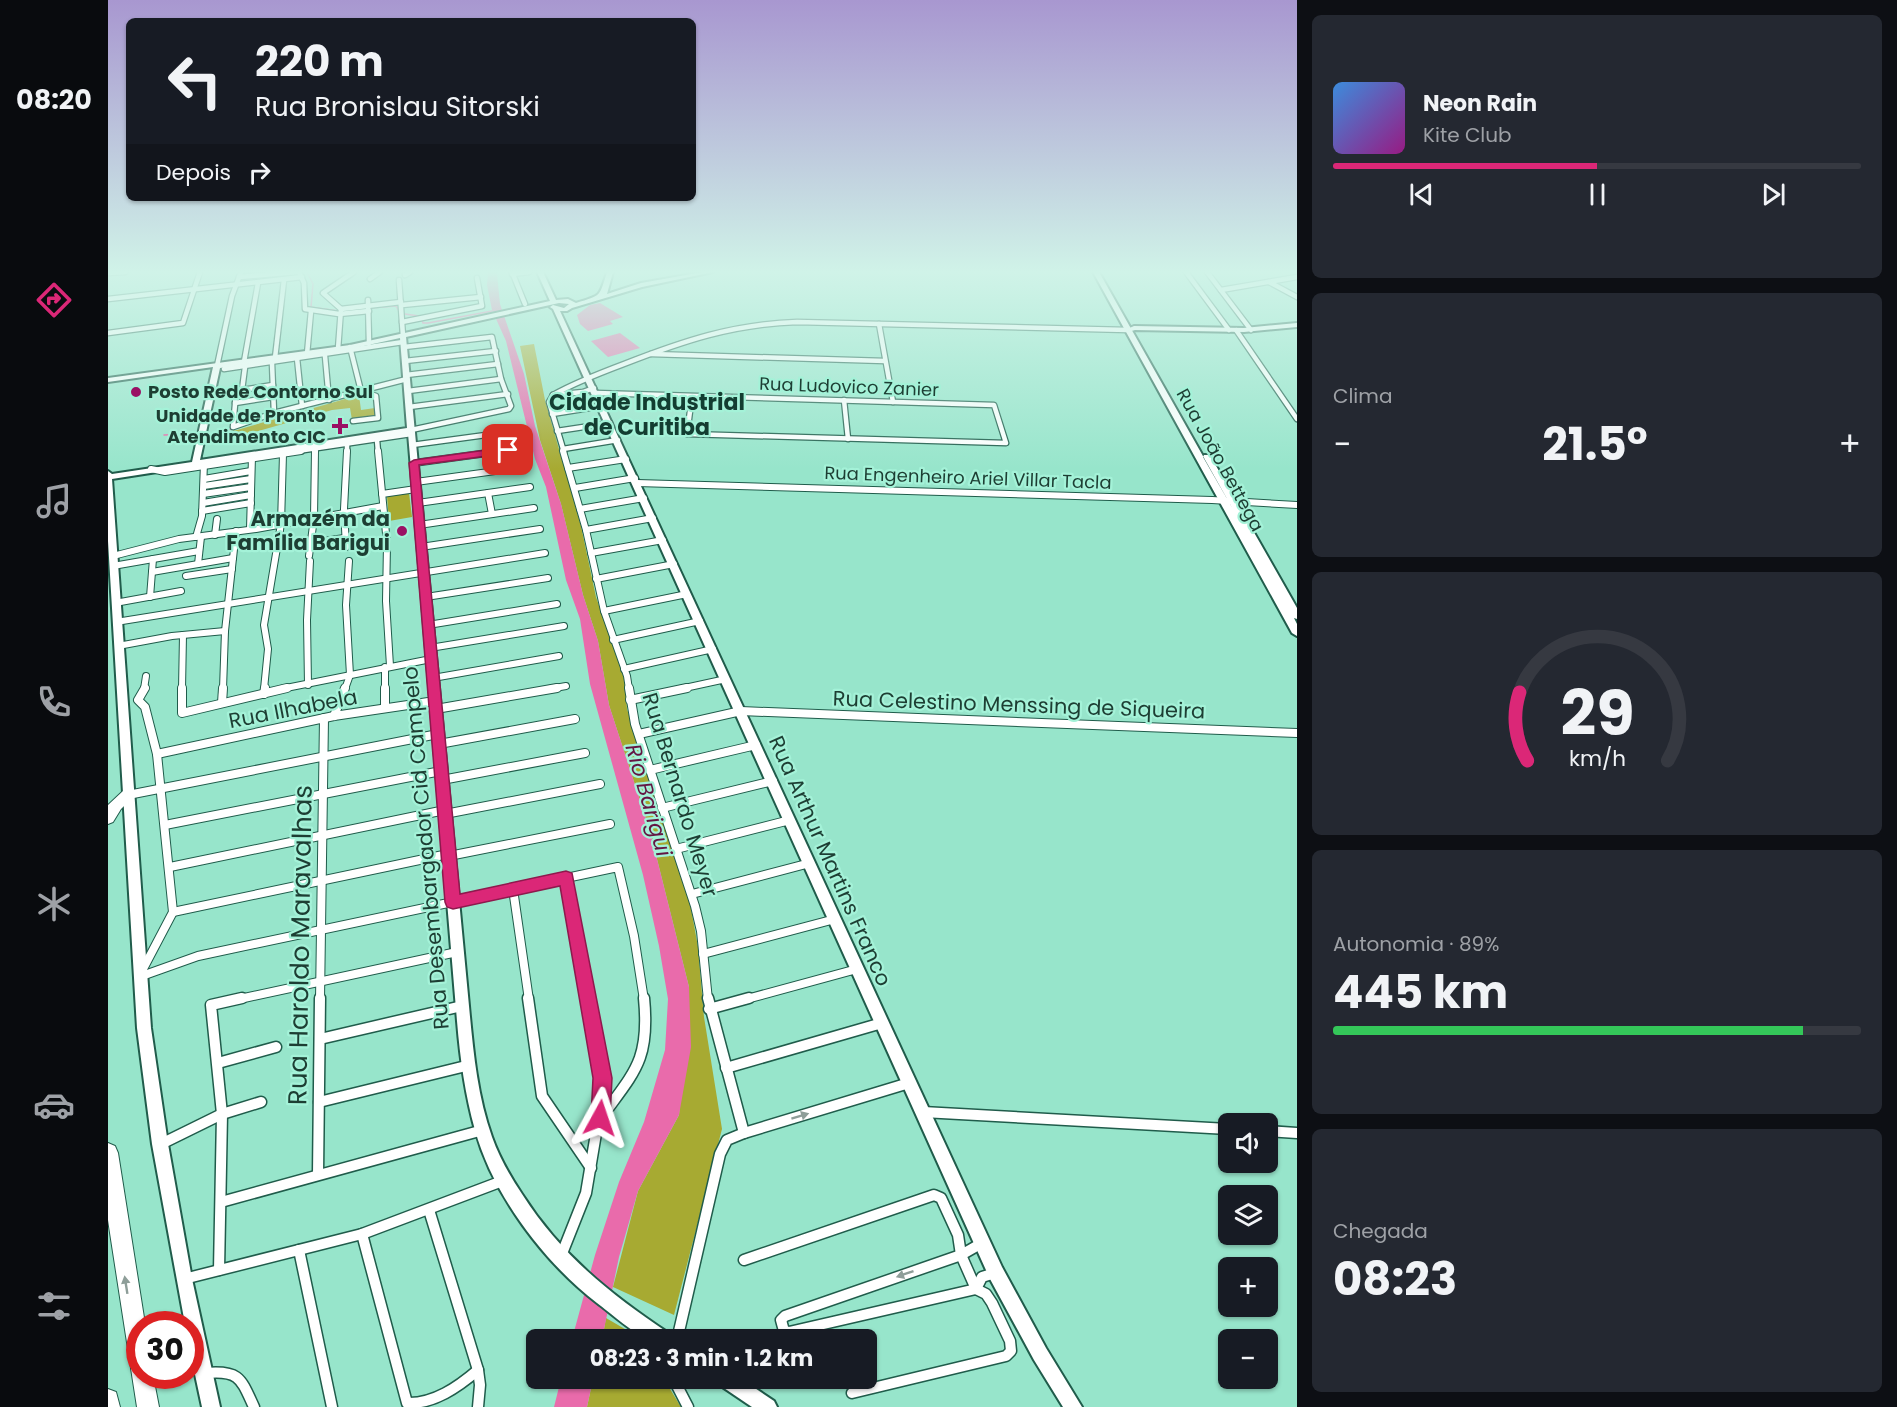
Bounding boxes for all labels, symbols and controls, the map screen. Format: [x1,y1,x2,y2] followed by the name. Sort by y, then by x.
[255,32,384,91] text: 220 m
[156,42,234,120] icon: left
[16,81,92,118] text: 08:20
[255,88,540,125] text: Rua Bronislau Sitorski
[1423,88,1537,119] text: Neon Rain
[1423,121,1512,149] text: Kite Club
[243,156,276,189] icon: right
[156,157,231,188] text: Depois
[1405,178,1438,211] icon: previous
[1581,178,1614,211] icon: pause
[1757,178,1790,211] icon: next
[33,279,75,321] icon: directions
[759,371,940,402] street label: Rua Ludovico Zanier
[148,379,373,404] place label: Posto Rede Contorno Sul
[1333,382,1392,410] text: Clima
[1171,384,1270,536] street label: Rua João Bettega
[129,385,143,399] marker: Posto Rede Contorno Sul
[549,387,745,443] district label: Cidade Industrial de Curitiba
[156,403,326,449] place label: Unidade de Pronto Atendimento CIC
[1542,413,1648,476] text: 21.5°
[331,417,349,435] marker: Unidade de Pronto Atendimento CIC
[1333,421,1351,468] text: −
[1838,421,1861,468] text: +
[482,424,533,475] pin
[491,433,524,466] icon: arrive
[824,460,1112,495] street label: Rua Engenheiro Ariel Villar Tacla
[33,480,75,522] icon: music
[226,504,390,557] place label: Armazém da Família Barigui
[395,524,409,538] marker: Armazém da Família Barigui
[395,665,456,1031] street label: Rua Desembargador Cid Campelo
[1560,669,1634,757] text: 29
[33,681,75,723] icon: phone
[226,682,360,735] street label: Rua Ilhabela
[832,684,1206,725] street label: Rua Celestino Menssing de Siqueira
[636,689,725,901] street label: Rua Bernardo Meyer
[762,731,899,991] street label: Rua Arthur Martins Franco
[618,740,680,861] water label: Rio Barigui
[1568,743,1626,774] text: km/h
[279,785,321,1105] street label: Rua Haroldo Maravalhas
[33,883,75,925] icon: climate
[1333,930,1499,958] text: Autonomia · 89%
[1333,961,1508,1024] text: 445 km
[33,1084,75,1126] icon: car
[568,1086,632,1150] position arrow
[791,1111,809,1120] one-way arrow
[1218,1113,1278,1389] map controls
[1218,1113,1278,1173] button: sound
[1218,1185,1278,1245] button: layers
[1333,1217,1428,1245] text: Chegada
[1333,1248,1457,1311] text: 08:23
[1218,1257,1278,1317] button: +
[896,1269,914,1279] one-way arrow
[122,1275,131,1294] one-way arrow
[33,1285,75,1327] icon: filters
[126,1311,204,1389] speed limit sign: 30
[1218,1329,1278,1389] button: −
[590,1343,813,1374] text: 08:23 · 3 min · 1.2 km

